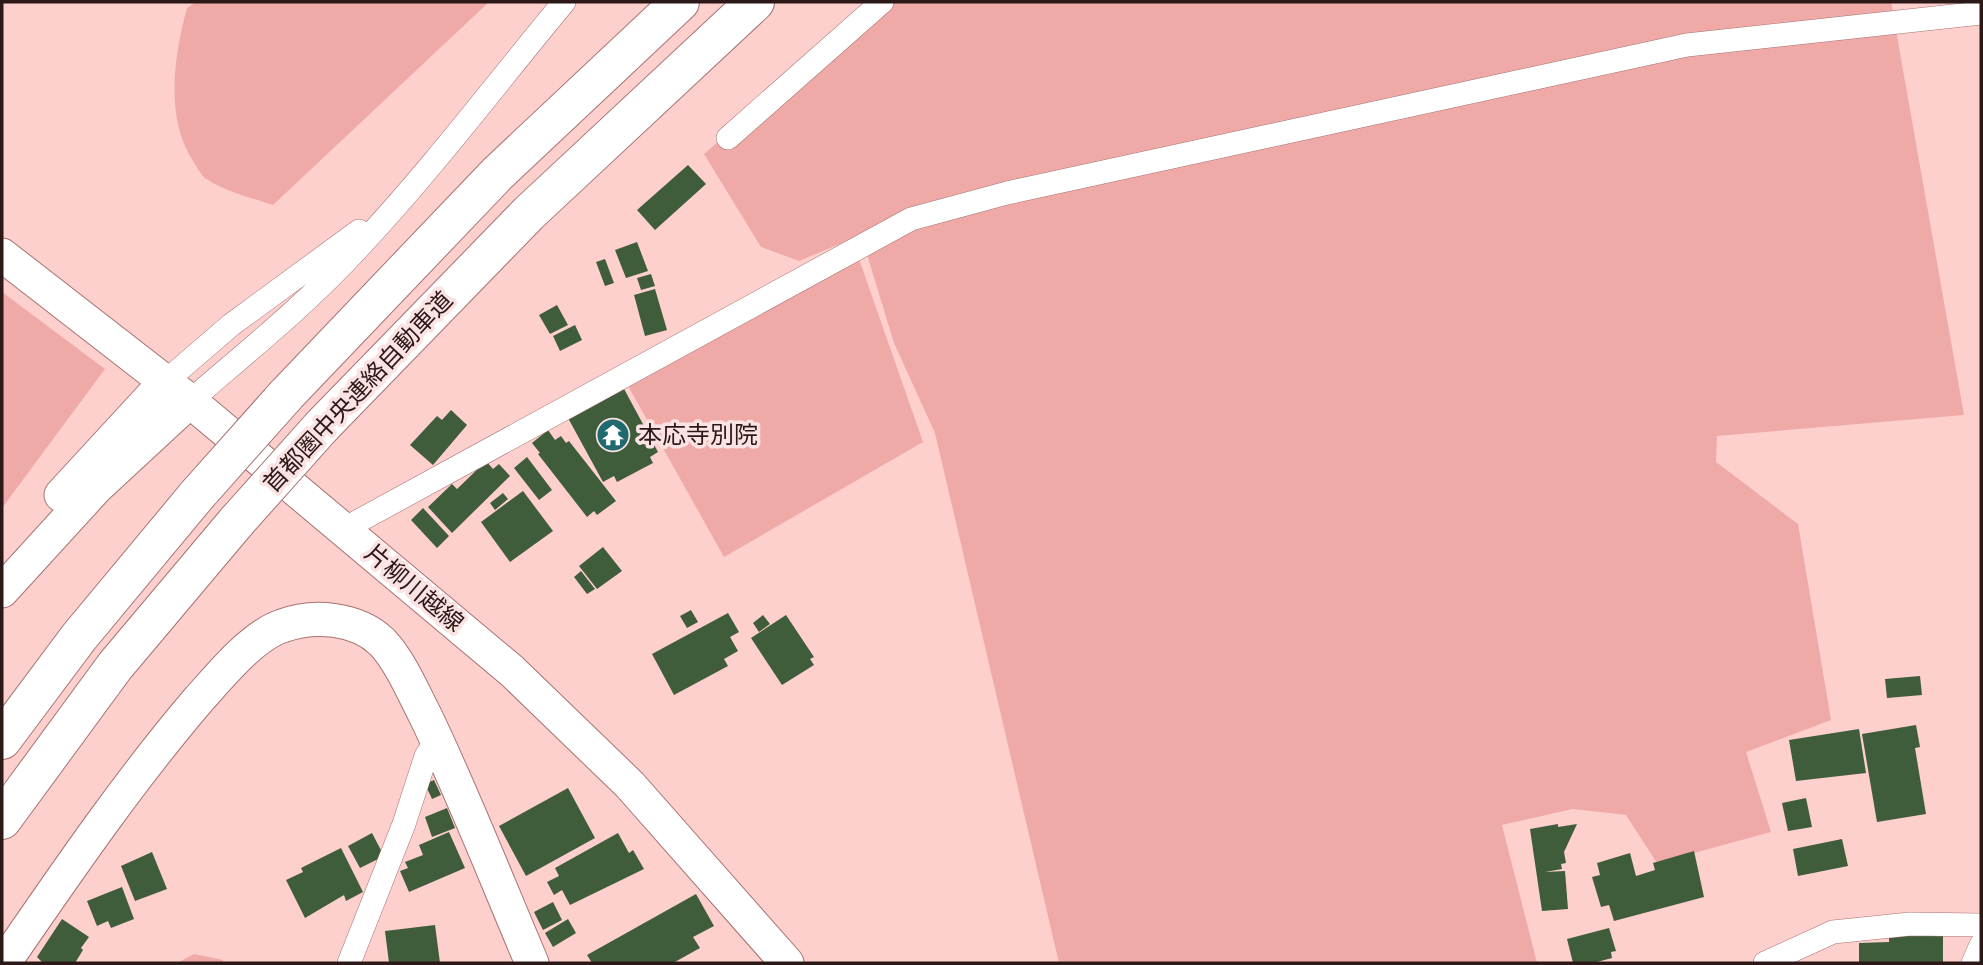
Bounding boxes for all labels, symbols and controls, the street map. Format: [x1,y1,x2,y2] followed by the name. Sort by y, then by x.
[258,286,458,498] street label: 首都圏中央連絡自動車道
[594,416,632,454] temple icon: 本応寺別院
[638,421,758,449] place label: 本応寺別院
[359,539,469,637] street label: 片柳川越線

